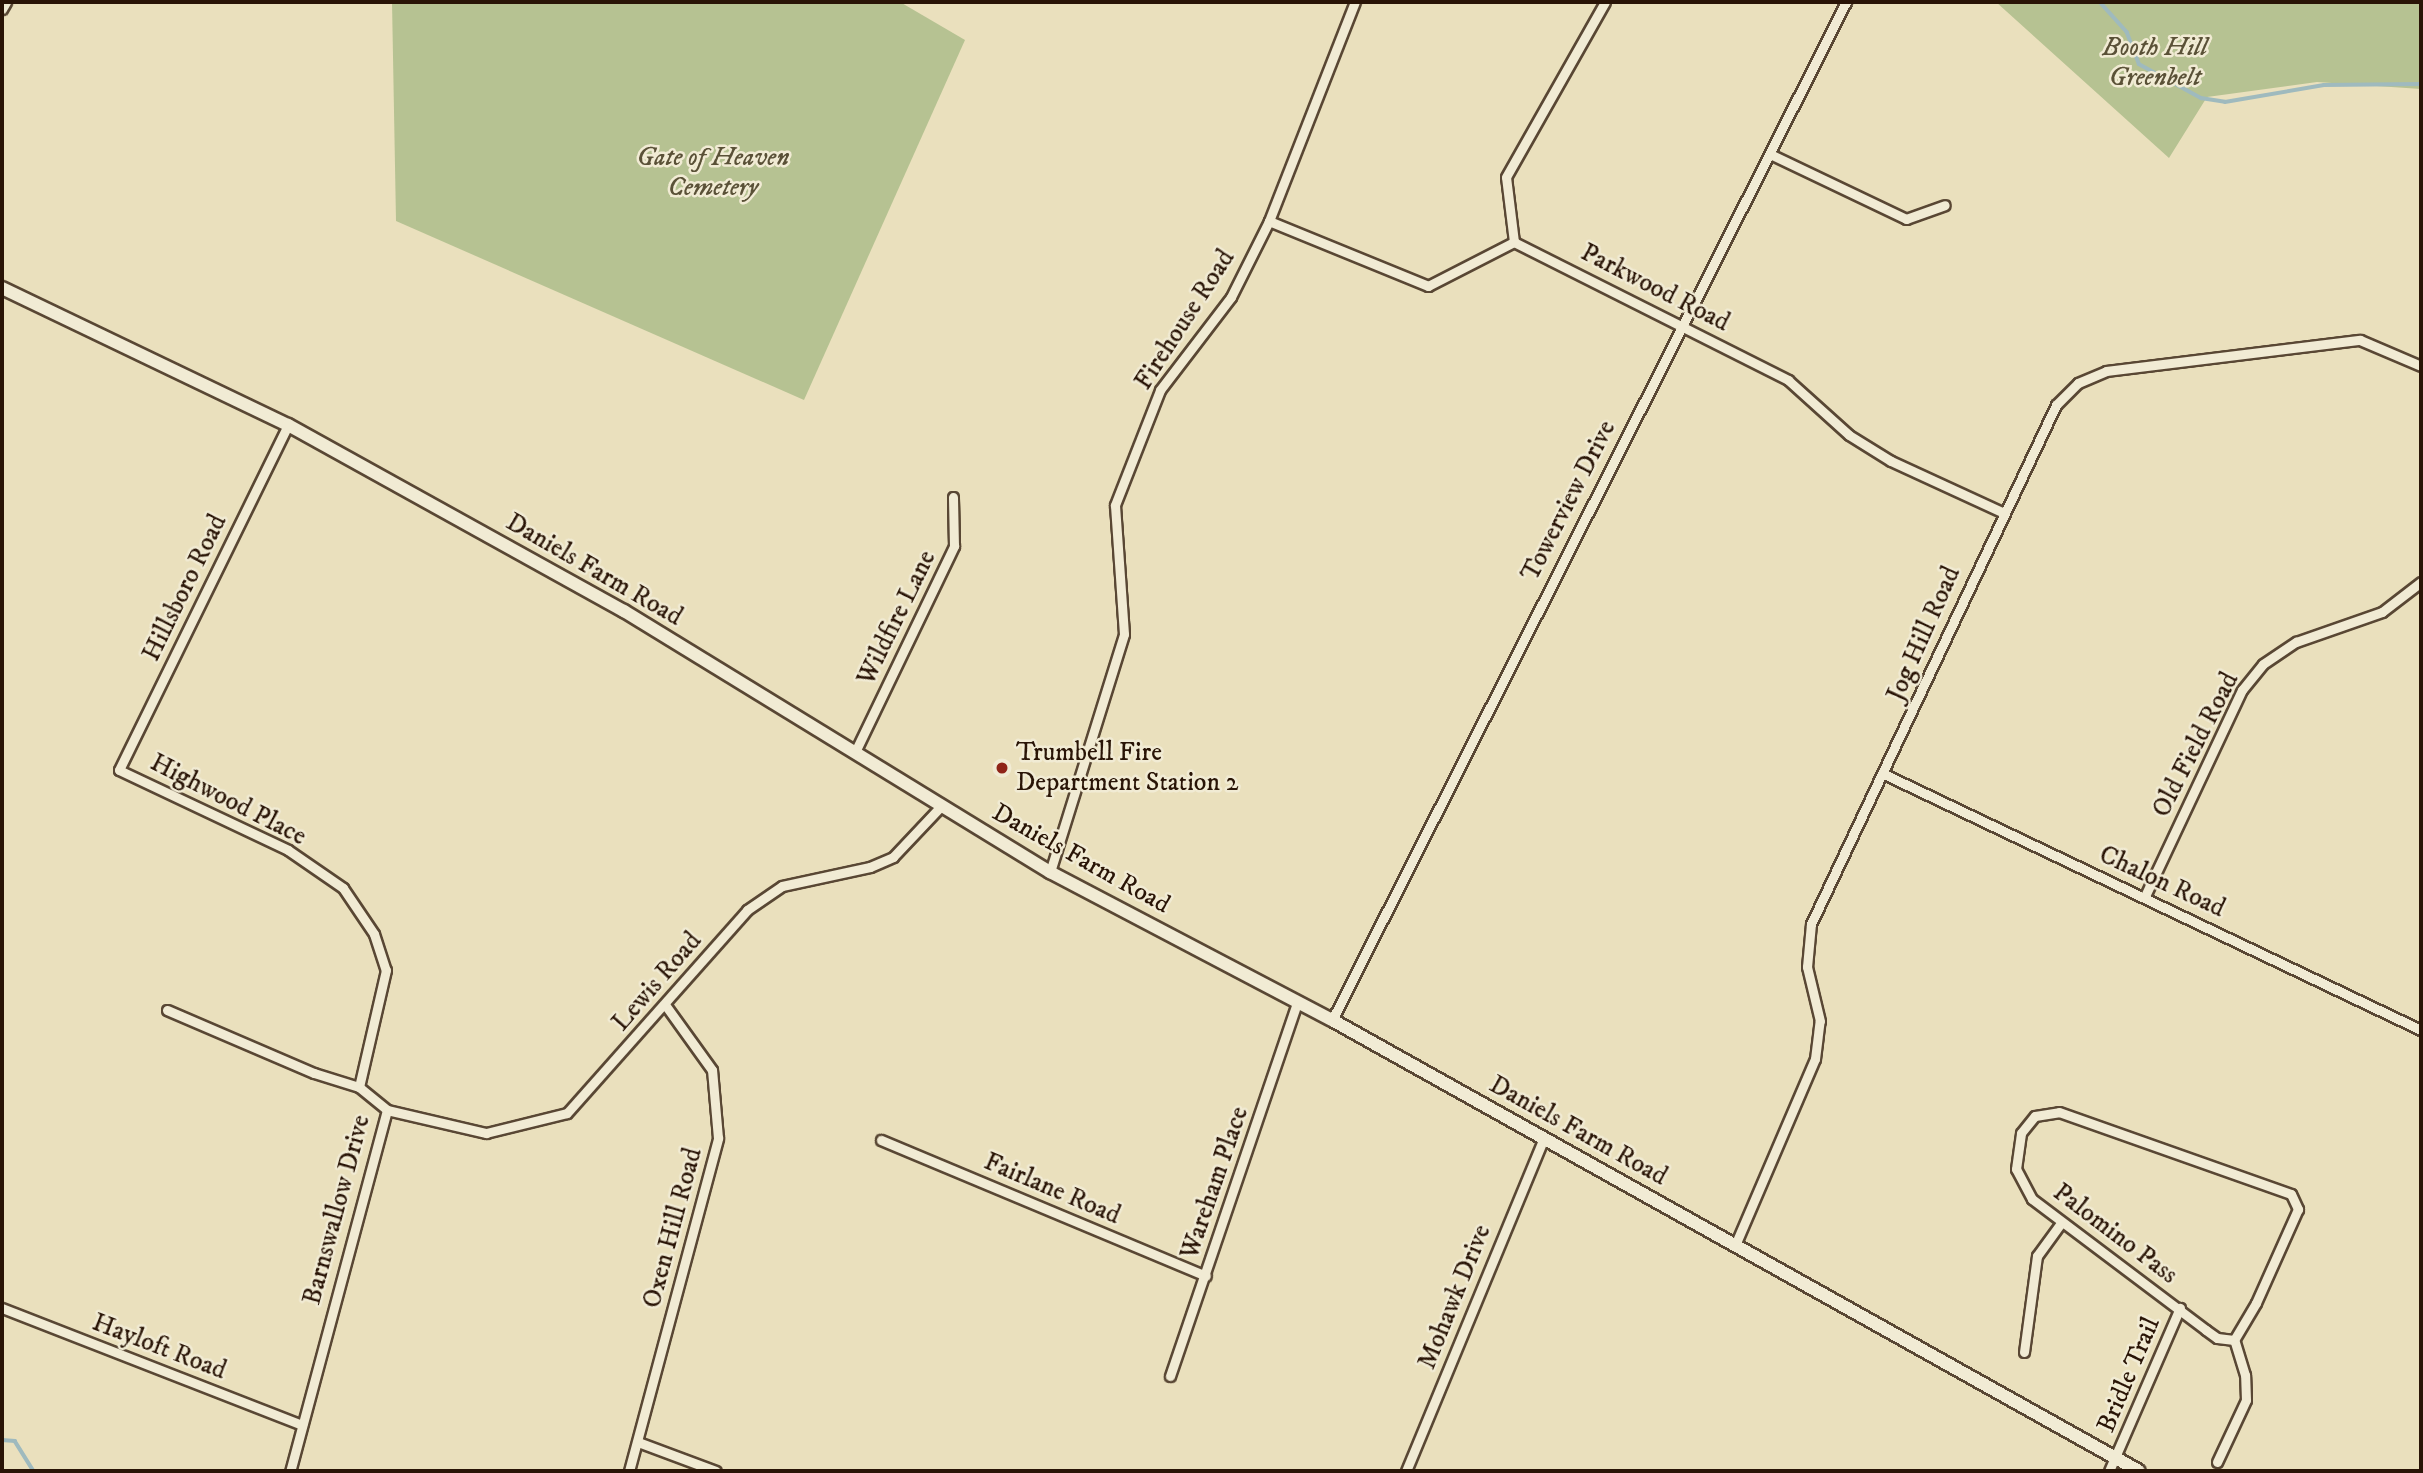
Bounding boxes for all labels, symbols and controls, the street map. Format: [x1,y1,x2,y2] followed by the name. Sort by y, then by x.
[2102,32,2208,94] park label: Booth Hill Greenbelt
[637,142,789,204] park label: Gate of Heaven Cemetery
[1575,237,1735,339] street label: Parkwood Road
[1128,244,1242,396] street label: Firehouse Road
[1515,416,1623,586] street label: Towerview Drive
[500,507,688,633] street label: Daniels Farm Road
[136,510,234,666] street label: Hillsboro Road
[851,546,943,690] street label: Wildfire Lane
[1880,562,1968,706] street label: Jog Hill Road
[2146,667,2246,823] street label: Old Field Road
[1016,737,1238,798] place label: Trumbell Fire Department Station 2
[145,747,311,853] street label: Highwood Place
[994,760,1010,776] marker: Trumbell Fire Department Station 2
[987,797,1175,921] street label: Daniels Farm Road
[2094,839,2230,925] street label: Chalon Road
[606,926,708,1038] street label: Lewis Road
[1484,1069,1672,1193] street label: Daniels Farm Road
[1174,1103,1256,1263] street label: Wareham Place
[297,1112,377,1308] street label: Barnswallow Drive
[637,1144,709,1312] street label: Oxen Hill Road
[979,1146,1125,1232] street label: Fairlane Road
[2047,1177,2183,1291] street label: Palomino Pass
[1412,1220,1498,1374] street label: Mohawk Drive
[88,1307,230,1387] street label: Hayloft Road
[2091,1313,2167,1437] street label: Bridle Trail

